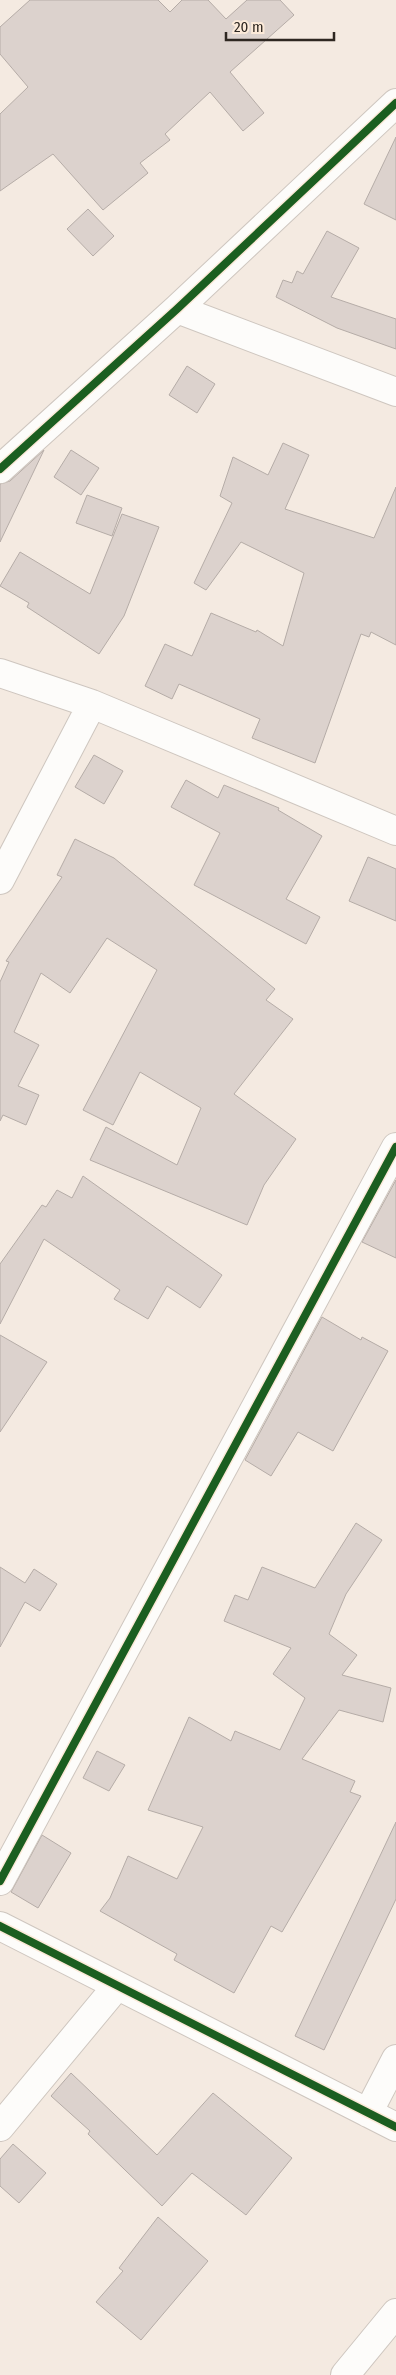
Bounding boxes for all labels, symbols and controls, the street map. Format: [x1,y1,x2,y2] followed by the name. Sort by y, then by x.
[226,10,334,42] scale bar
[234,18,264,36] text: 20 m

